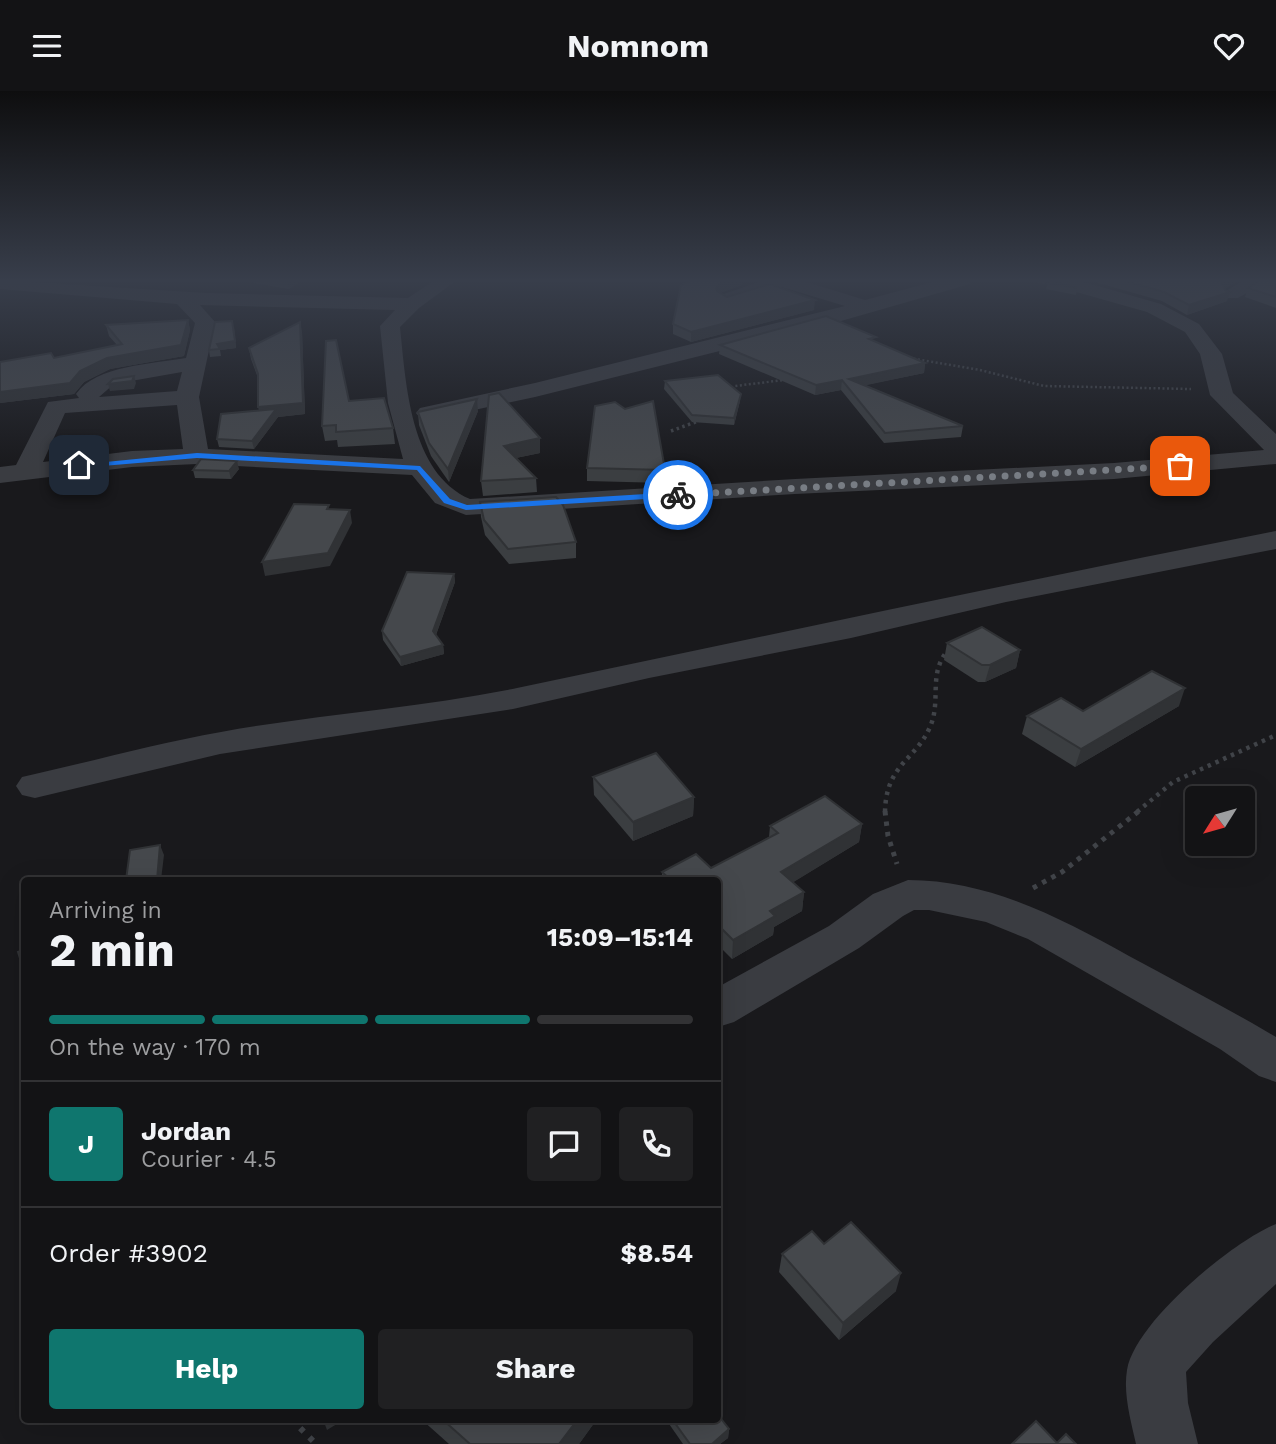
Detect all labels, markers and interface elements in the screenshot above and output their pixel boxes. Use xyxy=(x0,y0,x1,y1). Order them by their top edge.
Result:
icon: menu xyxy=(28,27,66,65)
text: Nomnom xyxy=(567,27,709,65)
icon: heart xyxy=(1210,27,1248,65)
pin xyxy=(49,435,109,495)
pin xyxy=(1150,436,1210,496)
icon: home xyxy=(60,446,98,484)
icon: bag xyxy=(1161,447,1199,485)
courier xyxy=(643,460,713,530)
icon: bike xyxy=(659,476,697,514)
north arrow xyxy=(1185,786,1255,856)
map controls xyxy=(1185,786,1255,856)
text: Arriving in xyxy=(49,897,162,924)
text: 15:09–15:14 xyxy=(547,922,693,952)
text: 2 min xyxy=(49,923,175,977)
text: On the way · 170 m xyxy=(49,1034,261,1061)
button: chat xyxy=(527,1107,601,1181)
button: phone xyxy=(619,1107,693,1181)
text: Jordan xyxy=(141,1116,231,1146)
text: J xyxy=(78,1129,94,1159)
text: Courier · 4.5 xyxy=(141,1146,277,1173)
text: Order #3902 xyxy=(49,1238,208,1268)
text: $8.54 xyxy=(621,1238,693,1268)
button: Help xyxy=(49,1329,364,1409)
button: Share xyxy=(378,1329,693,1409)

